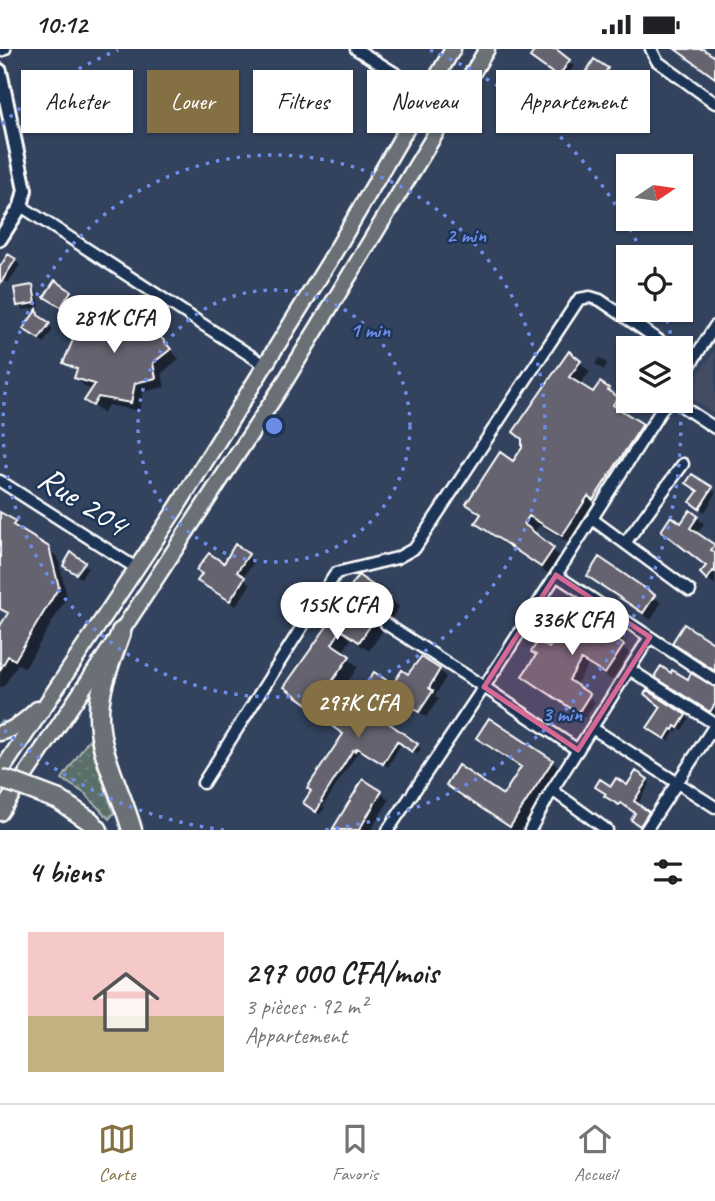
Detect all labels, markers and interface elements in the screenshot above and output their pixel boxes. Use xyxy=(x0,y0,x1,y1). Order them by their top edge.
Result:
text: 10:12 xyxy=(35,8,87,41)
chip: Acheter xyxy=(21,70,133,133)
chip: Louer xyxy=(147,70,239,133)
chip: Filtres xyxy=(253,70,353,133)
chip: Nouveau xyxy=(367,70,482,133)
chip: Appartement xyxy=(496,70,650,133)
north arrow xyxy=(616,154,693,231)
map controls xyxy=(616,154,693,413)
text: 2 min xyxy=(446,222,486,248)
button: locate xyxy=(616,245,693,322)
pin: 281K CFA xyxy=(42,295,186,355)
text: 281K CFA xyxy=(73,303,155,332)
text: 1 min xyxy=(350,317,390,343)
button: layers xyxy=(616,336,693,413)
centre of rings xyxy=(262,414,286,438)
street label: Rue 204 xyxy=(30,455,139,548)
pin: 155K CFA xyxy=(265,583,409,642)
text: 155K CFA xyxy=(297,590,377,619)
pin: 336K CFA xyxy=(500,597,644,657)
text: 336K CFA xyxy=(531,605,613,634)
pin: 297K CFA xyxy=(286,681,430,740)
text: 297K CFA xyxy=(317,688,399,717)
text: 3 min xyxy=(542,701,582,727)
text: 4 biens xyxy=(28,853,102,891)
icon: filters xyxy=(649,853,687,891)
text: 297 000 CFA/mois xyxy=(245,954,438,992)
icon: home xyxy=(84,960,168,1044)
text: 3 pièces · 92 m² xyxy=(245,992,367,1021)
text: Appartement xyxy=(245,1021,347,1050)
tab: Carte xyxy=(98,1120,136,1186)
tab: Favoris xyxy=(332,1120,378,1186)
tab: Accueil xyxy=(574,1120,617,1186)

